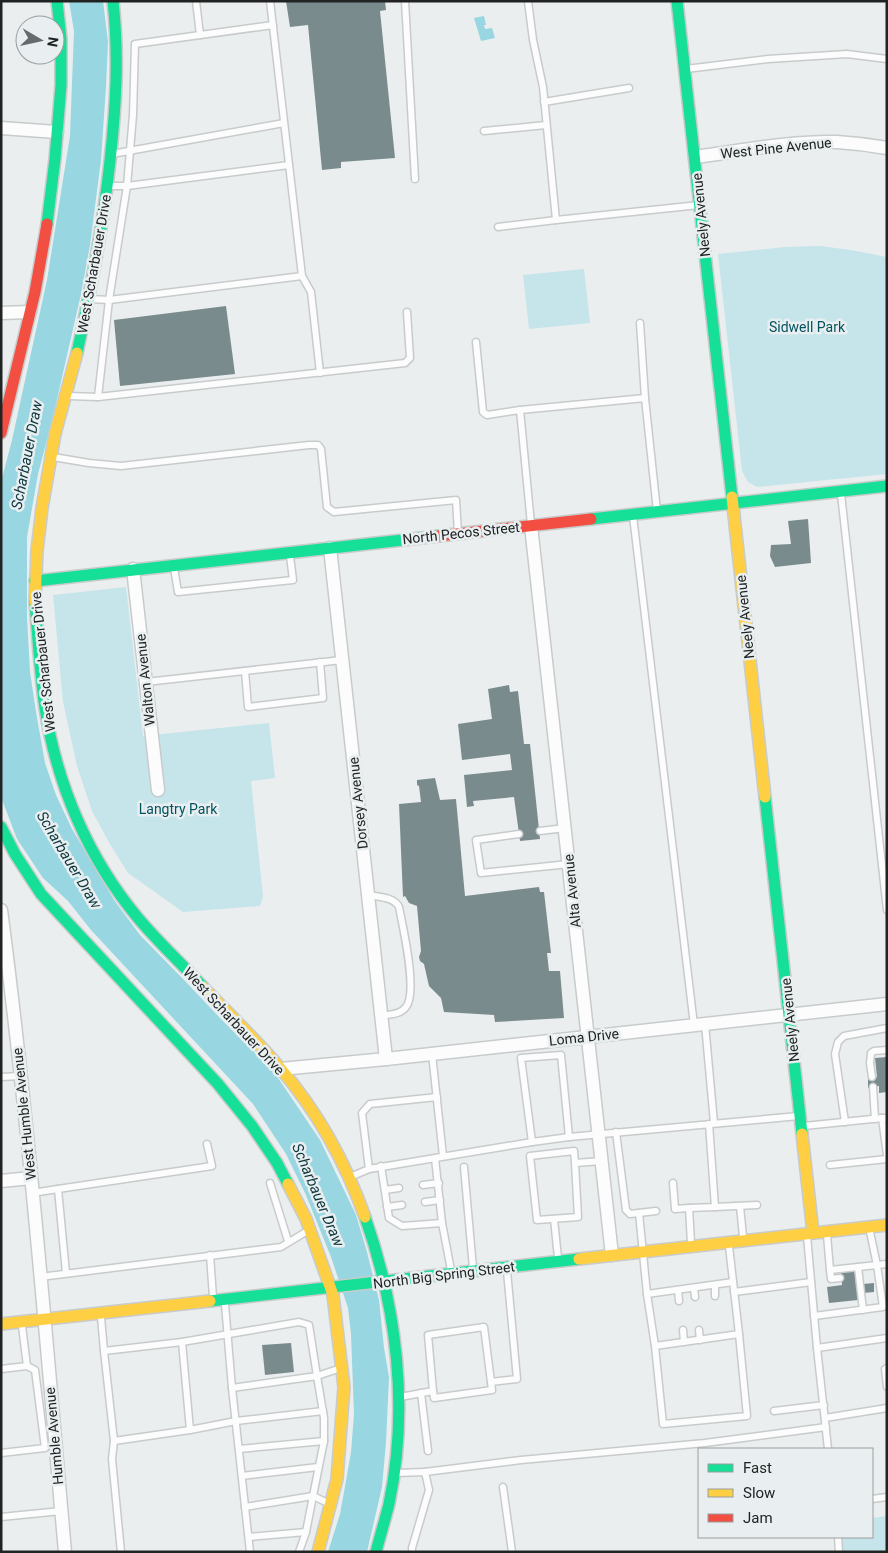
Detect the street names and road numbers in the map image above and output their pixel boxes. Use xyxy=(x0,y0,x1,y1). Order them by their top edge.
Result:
street label: West Pine Avenue xyxy=(720,134,832,162)
street label: Neely Avenue xyxy=(689,172,713,258)
street label: West Scharbauer Drive xyxy=(74,193,114,335)
street label: North Pecos Street xyxy=(402,519,521,547)
street label: Neely Avenue xyxy=(733,574,757,660)
street label: West Scharbauer Drive xyxy=(28,591,58,733)
street label: Walton Avenue xyxy=(132,633,158,727)
street label: Dorsey Avenue xyxy=(345,756,371,850)
street label: Alta Avenue xyxy=(560,853,584,929)
street label: West Scharbauer Drive xyxy=(180,964,288,1078)
street label: Neely Avenue xyxy=(778,977,802,1063)
street label: Loma Drive xyxy=(548,1025,620,1049)
street label: West Humble Avenue xyxy=(9,1047,39,1181)
street label: North Big Spring Street xyxy=(372,1258,516,1292)
street label: Humble Avenue xyxy=(42,1387,66,1485)

